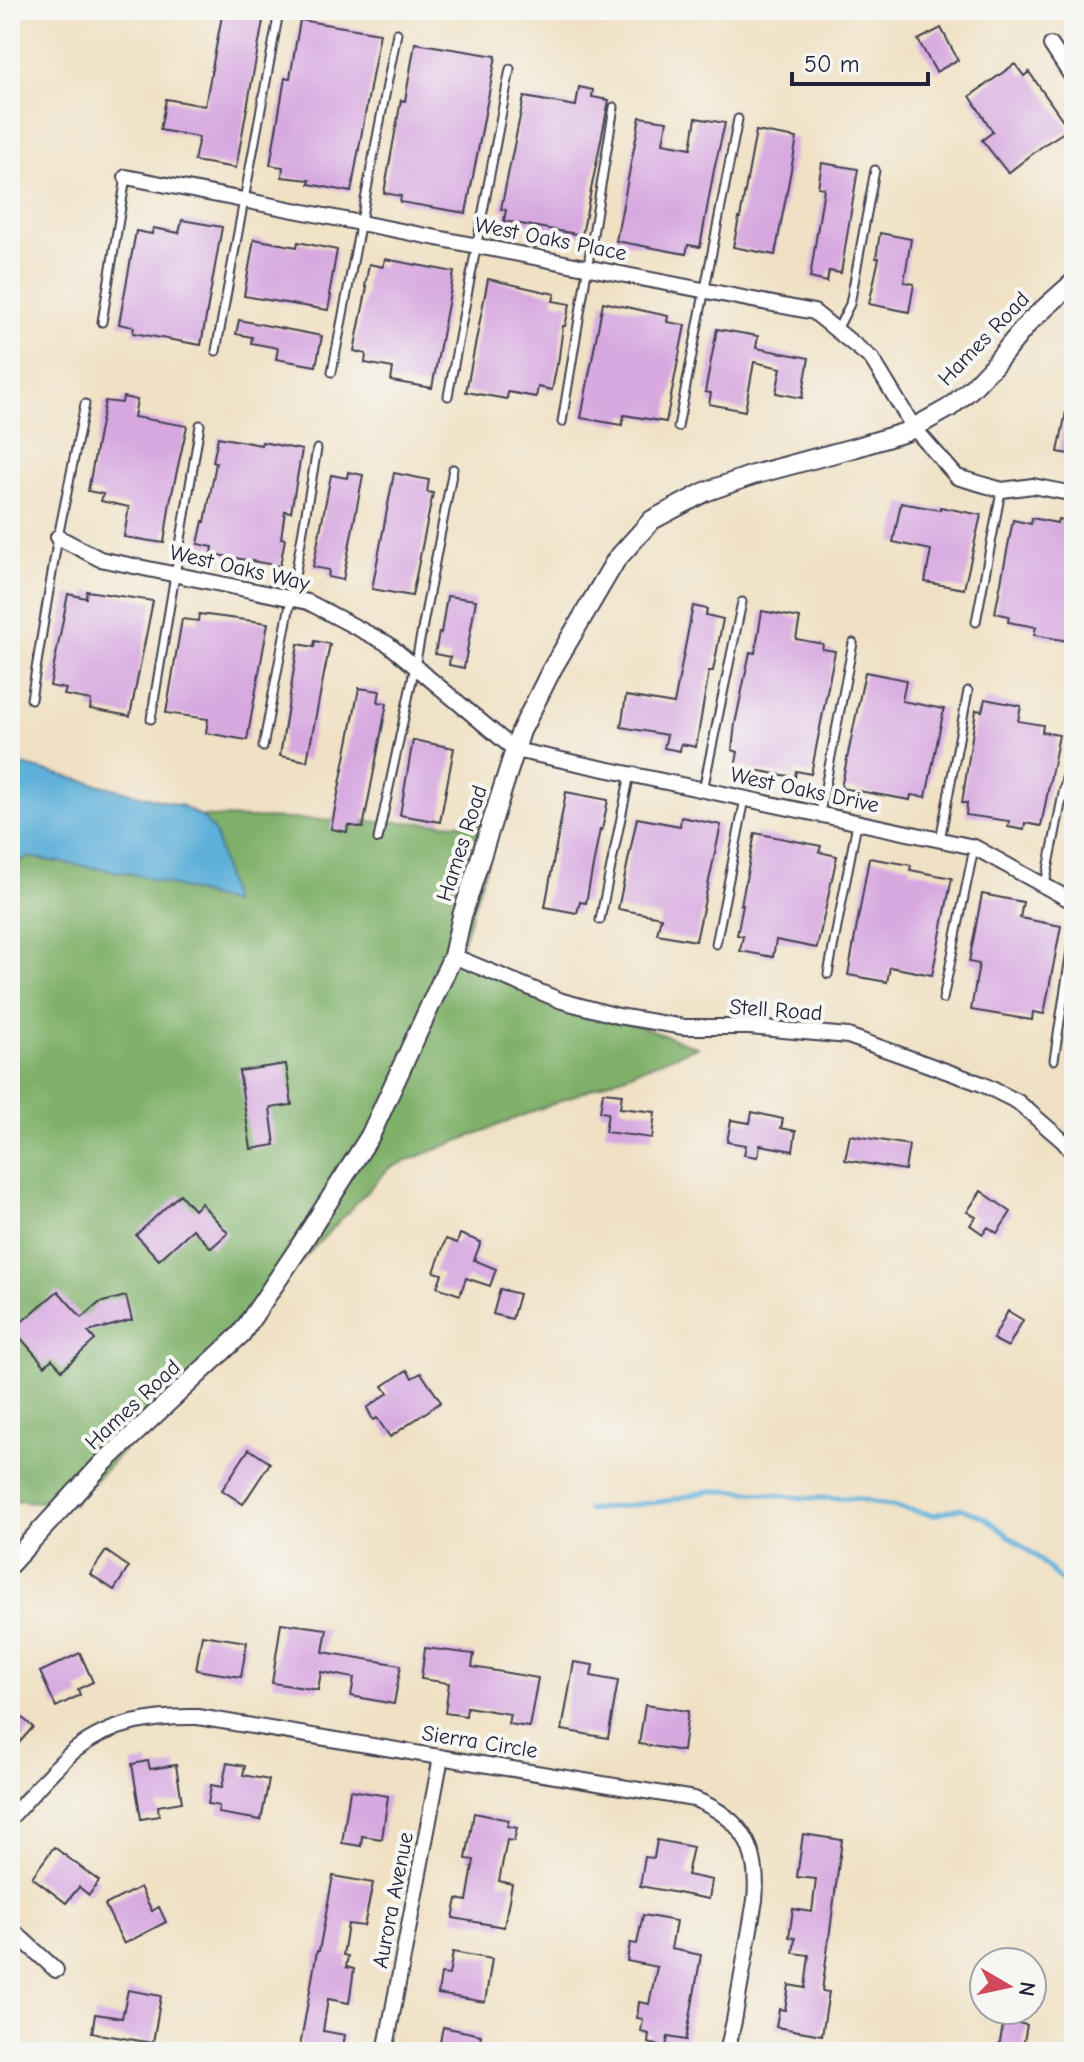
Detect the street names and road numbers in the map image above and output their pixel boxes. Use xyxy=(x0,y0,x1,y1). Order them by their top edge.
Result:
street label: West Oaks Place xyxy=(473,212,629,266)
street label: Hames Road xyxy=(933,286,1035,391)
street label: West Oaks Way xyxy=(167,539,312,597)
street label: West Oaks Drive xyxy=(728,762,882,818)
street label: Hames Road xyxy=(431,782,493,905)
street label: Stell Road xyxy=(728,994,823,1026)
street label: Hames Road xyxy=(80,1354,186,1455)
street label: Sierra Circle xyxy=(420,1720,540,1764)
street label: Aurora Avenue xyxy=(367,1830,419,1970)

